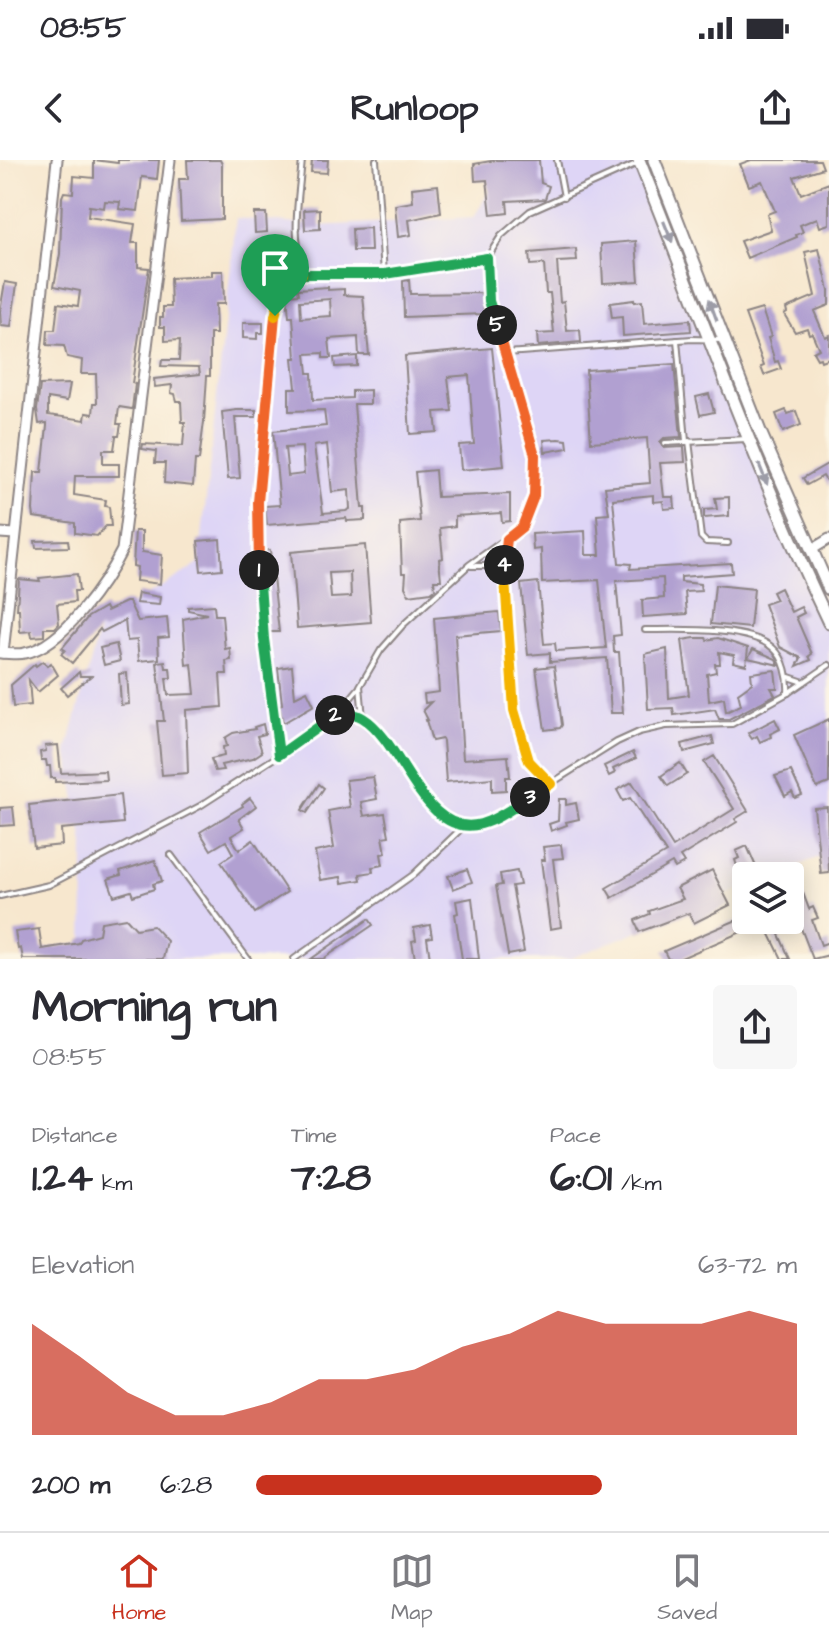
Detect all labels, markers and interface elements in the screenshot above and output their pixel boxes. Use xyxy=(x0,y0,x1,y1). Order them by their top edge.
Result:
text: 08:55 xyxy=(40,7,126,49)
text: Runloop xyxy=(350,83,479,134)
icon: back xyxy=(32,86,76,130)
icon: share xyxy=(753,86,797,130)
one-way arrow xyxy=(662,220,675,244)
pin xyxy=(241,234,309,316)
icon: arrive xyxy=(253,246,297,290)
one-way arrow xyxy=(706,298,719,322)
pin: 5 xyxy=(477,305,517,345)
text: 5 xyxy=(489,309,505,340)
one-way arrow xyxy=(757,462,770,486)
pin: 4 xyxy=(484,545,524,585)
text: 4 xyxy=(497,549,511,580)
pin: 1 xyxy=(239,550,279,590)
text: 1 xyxy=(258,554,260,585)
pin: 2 xyxy=(315,695,355,735)
text: 2 xyxy=(329,699,341,730)
pin: 3 xyxy=(510,777,550,817)
text: 3 xyxy=(524,781,536,812)
map controls xyxy=(732,862,804,934)
button: layers xyxy=(732,862,804,934)
text: Morning run xyxy=(32,978,277,1039)
button: share xyxy=(713,985,797,1069)
text: 08:55 xyxy=(32,1039,106,1075)
text: Distance xyxy=(32,1120,118,1151)
text: Time xyxy=(291,1120,337,1151)
text: Pace xyxy=(550,1120,601,1151)
text: 1.24 xyxy=(32,1151,93,1206)
text: 7:28 xyxy=(291,1151,371,1206)
text: 6:01 xyxy=(550,1151,612,1206)
text: km xyxy=(93,1168,132,1199)
text: /km xyxy=(612,1168,662,1199)
text: Elevation xyxy=(32,1247,134,1283)
text: 63–72 m xyxy=(698,1247,797,1283)
text: 200 m xyxy=(32,1467,110,1503)
text: 6:28 xyxy=(160,1467,212,1503)
tab: Home xyxy=(112,1549,166,1628)
tab: Map xyxy=(390,1549,434,1628)
tab: Saved xyxy=(657,1549,717,1628)

